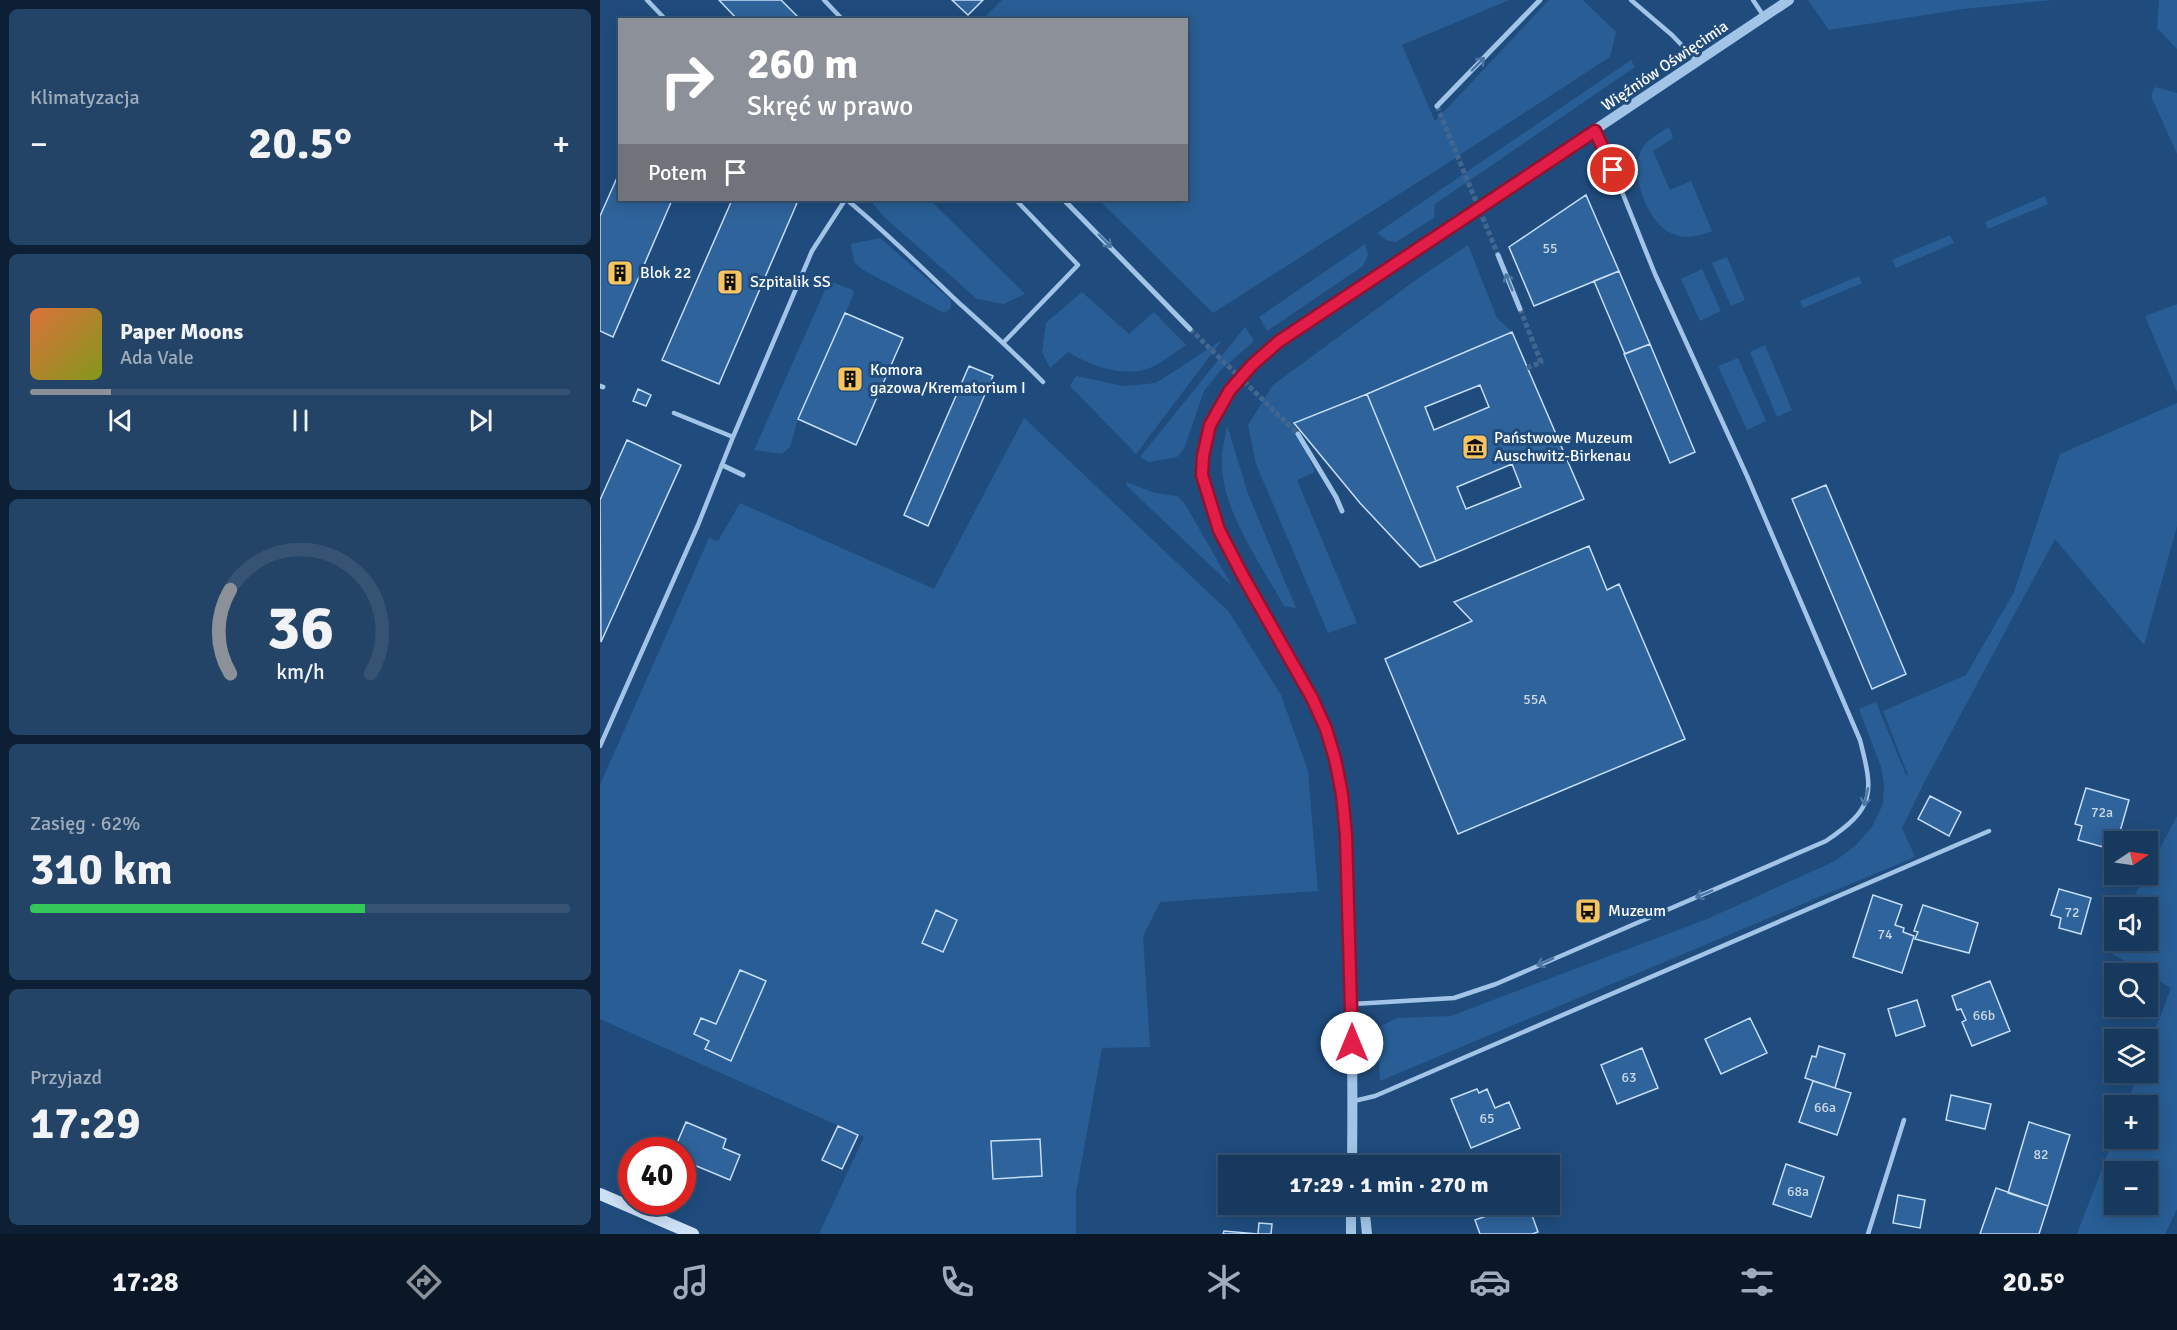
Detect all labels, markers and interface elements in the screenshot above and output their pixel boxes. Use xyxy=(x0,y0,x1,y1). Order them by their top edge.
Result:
street label: Więźniów Oświęcimia xyxy=(1598,16,1732,116)
text: 260 m xyxy=(747,39,858,90)
icon: right xyxy=(648,42,726,120)
one-way arrow xyxy=(1470,56,1485,71)
text: Klimatyzacja xyxy=(30,85,140,110)
text: Skręć w prawo xyxy=(747,90,913,123)
text: 20.5° xyxy=(248,116,352,171)
text: − xyxy=(30,124,48,165)
text: + xyxy=(552,124,570,165)
pin xyxy=(1587,144,1638,195)
icon: arrive xyxy=(1596,153,1629,186)
icon: arrive xyxy=(719,156,752,189)
text: Potem xyxy=(648,159,707,186)
one-way arrow xyxy=(1097,234,1112,249)
house number: 55 xyxy=(1542,240,1558,257)
building icon: Blok 22 xyxy=(605,258,635,288)
place label: Blok 22 xyxy=(640,263,691,283)
building icon: Szpitalik SS xyxy=(715,267,745,297)
place label: Szpitalik SS xyxy=(750,272,831,292)
one-way arrow xyxy=(1503,273,1514,292)
text: Paper Moons xyxy=(120,318,243,345)
text: Ada Vale xyxy=(120,345,194,370)
place label: Komora gazowa/Krematorium I xyxy=(870,360,1026,398)
building icon: Komora gazowa/Krematorium I xyxy=(835,364,865,394)
icon: previous xyxy=(104,404,137,437)
icon: pause xyxy=(284,404,317,437)
icon: next xyxy=(464,404,497,437)
place label: Państwowe Muzeum Auschwitz-Birkenau xyxy=(1494,428,1633,466)
museum icon: Państwowe Muzeum Auschwitz-Birkenau xyxy=(1460,432,1490,462)
text: 36 xyxy=(266,589,334,666)
text: km/h xyxy=(276,659,324,685)
house number: 55A xyxy=(1523,691,1547,708)
one-way arrow xyxy=(1860,787,1871,806)
house number: 72a xyxy=(2091,804,2113,821)
text: Zasięg · 62% xyxy=(30,811,140,836)
north arrow xyxy=(2104,831,2158,885)
map controls xyxy=(2104,831,2158,1215)
text: 310 km xyxy=(30,842,173,897)
one-way arrow xyxy=(1695,888,1713,900)
bus stop icon: Muzeum xyxy=(1573,896,1603,926)
button: sound xyxy=(2104,897,2158,951)
place label: Muzeum xyxy=(1608,901,1666,921)
house number: 72 xyxy=(2064,904,2080,921)
house number: 74 xyxy=(1877,926,1893,943)
one-way arrow xyxy=(1537,957,1555,969)
button: search xyxy=(2104,963,2158,1017)
house number: 66b xyxy=(1973,1007,1995,1024)
position arrow xyxy=(1320,1011,1384,1075)
button: layers xyxy=(2104,1029,2158,1083)
text: Przyjazd xyxy=(30,1065,102,1090)
house number: 63 xyxy=(1621,1069,1637,1086)
button: + xyxy=(2104,1095,2158,1149)
text: 17:29 xyxy=(30,1096,140,1151)
house number: 66a xyxy=(1814,1099,1836,1116)
house number: 65 xyxy=(1479,1110,1495,1127)
speed limit sign: 40 xyxy=(618,1137,696,1215)
house number: 82 xyxy=(2033,1146,2049,1163)
button: − xyxy=(2104,1161,2158,1215)
text: 17:29 · 1 min · 270 m xyxy=(1289,1171,1489,1198)
house number: 68a xyxy=(1787,1183,1809,1200)
icon: directions xyxy=(403,1261,445,1303)
icon: music xyxy=(670,1261,712,1303)
icon: phone xyxy=(936,1261,978,1303)
icon: climate xyxy=(1203,1261,1245,1303)
icon: car xyxy=(1469,1261,1511,1303)
icon: filters xyxy=(1736,1261,1778,1303)
text: 17:28 xyxy=(112,1266,179,1299)
text: 20.5° xyxy=(2002,1266,2065,1299)

